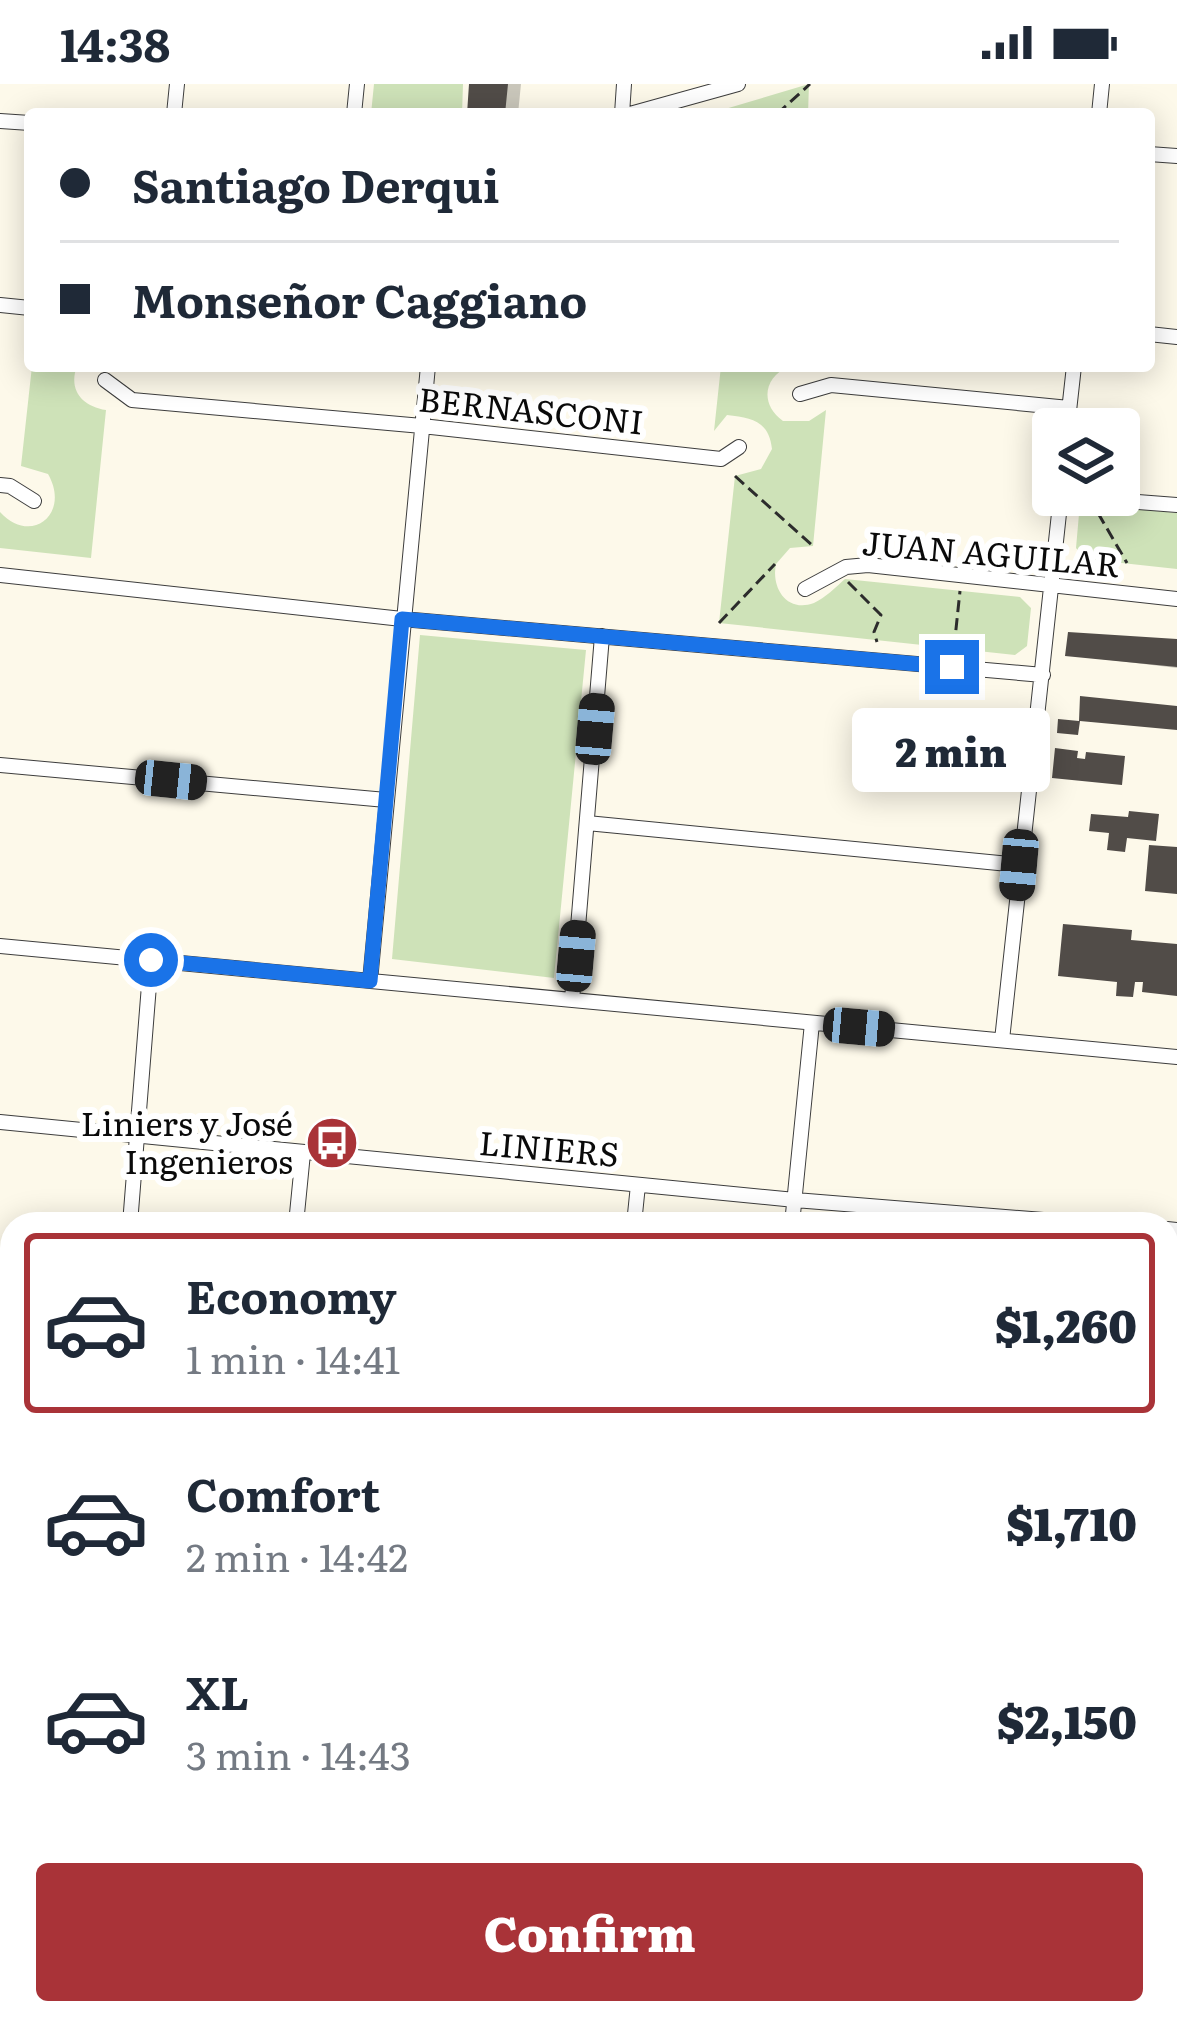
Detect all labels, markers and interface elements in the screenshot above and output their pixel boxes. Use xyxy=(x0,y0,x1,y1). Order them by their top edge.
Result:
text: 14:38 xyxy=(60,9,170,76)
text: Santiago Derqui xyxy=(132,150,500,217)
text: Monseñor Caggiano xyxy=(132,265,587,332)
street label: BERNASCONI xyxy=(417,372,646,445)
map controls xyxy=(1032,408,1140,516)
button: layers xyxy=(1032,408,1140,516)
street label: JUAN AGUILAR xyxy=(860,516,1122,587)
route end xyxy=(925,640,979,694)
car xyxy=(574,692,616,766)
callout: 2 min xyxy=(853,709,1051,793)
text: 2 min xyxy=(895,721,1007,779)
car xyxy=(133,758,209,802)
car xyxy=(998,828,1040,902)
car xyxy=(555,919,597,993)
route start xyxy=(124,933,178,987)
car xyxy=(822,1006,896,1048)
place label: Liniers y José Ingenieros xyxy=(81,1097,293,1184)
bus stop icon: Liniers y José Ingenieros xyxy=(304,1115,360,1171)
street label: LINIERS xyxy=(477,1116,621,1177)
text: Economy xyxy=(186,1261,397,1328)
icon: car xyxy=(42,1269,150,1377)
text: $1,260 xyxy=(995,1290,1137,1357)
text: 1 min · 14:41 xyxy=(186,1328,400,1386)
text: Comfort xyxy=(186,1459,380,1526)
icon: car xyxy=(42,1467,150,1575)
text: $1,710 xyxy=(1006,1488,1137,1555)
text: 2 min · 14:42 xyxy=(186,1526,408,1584)
text: XL xyxy=(186,1657,249,1724)
icon: car xyxy=(42,1665,150,1773)
text: $2,150 xyxy=(997,1686,1137,1753)
text: 3 min · 14:43 xyxy=(186,1724,411,1782)
button: Confirm xyxy=(36,1863,1143,2001)

